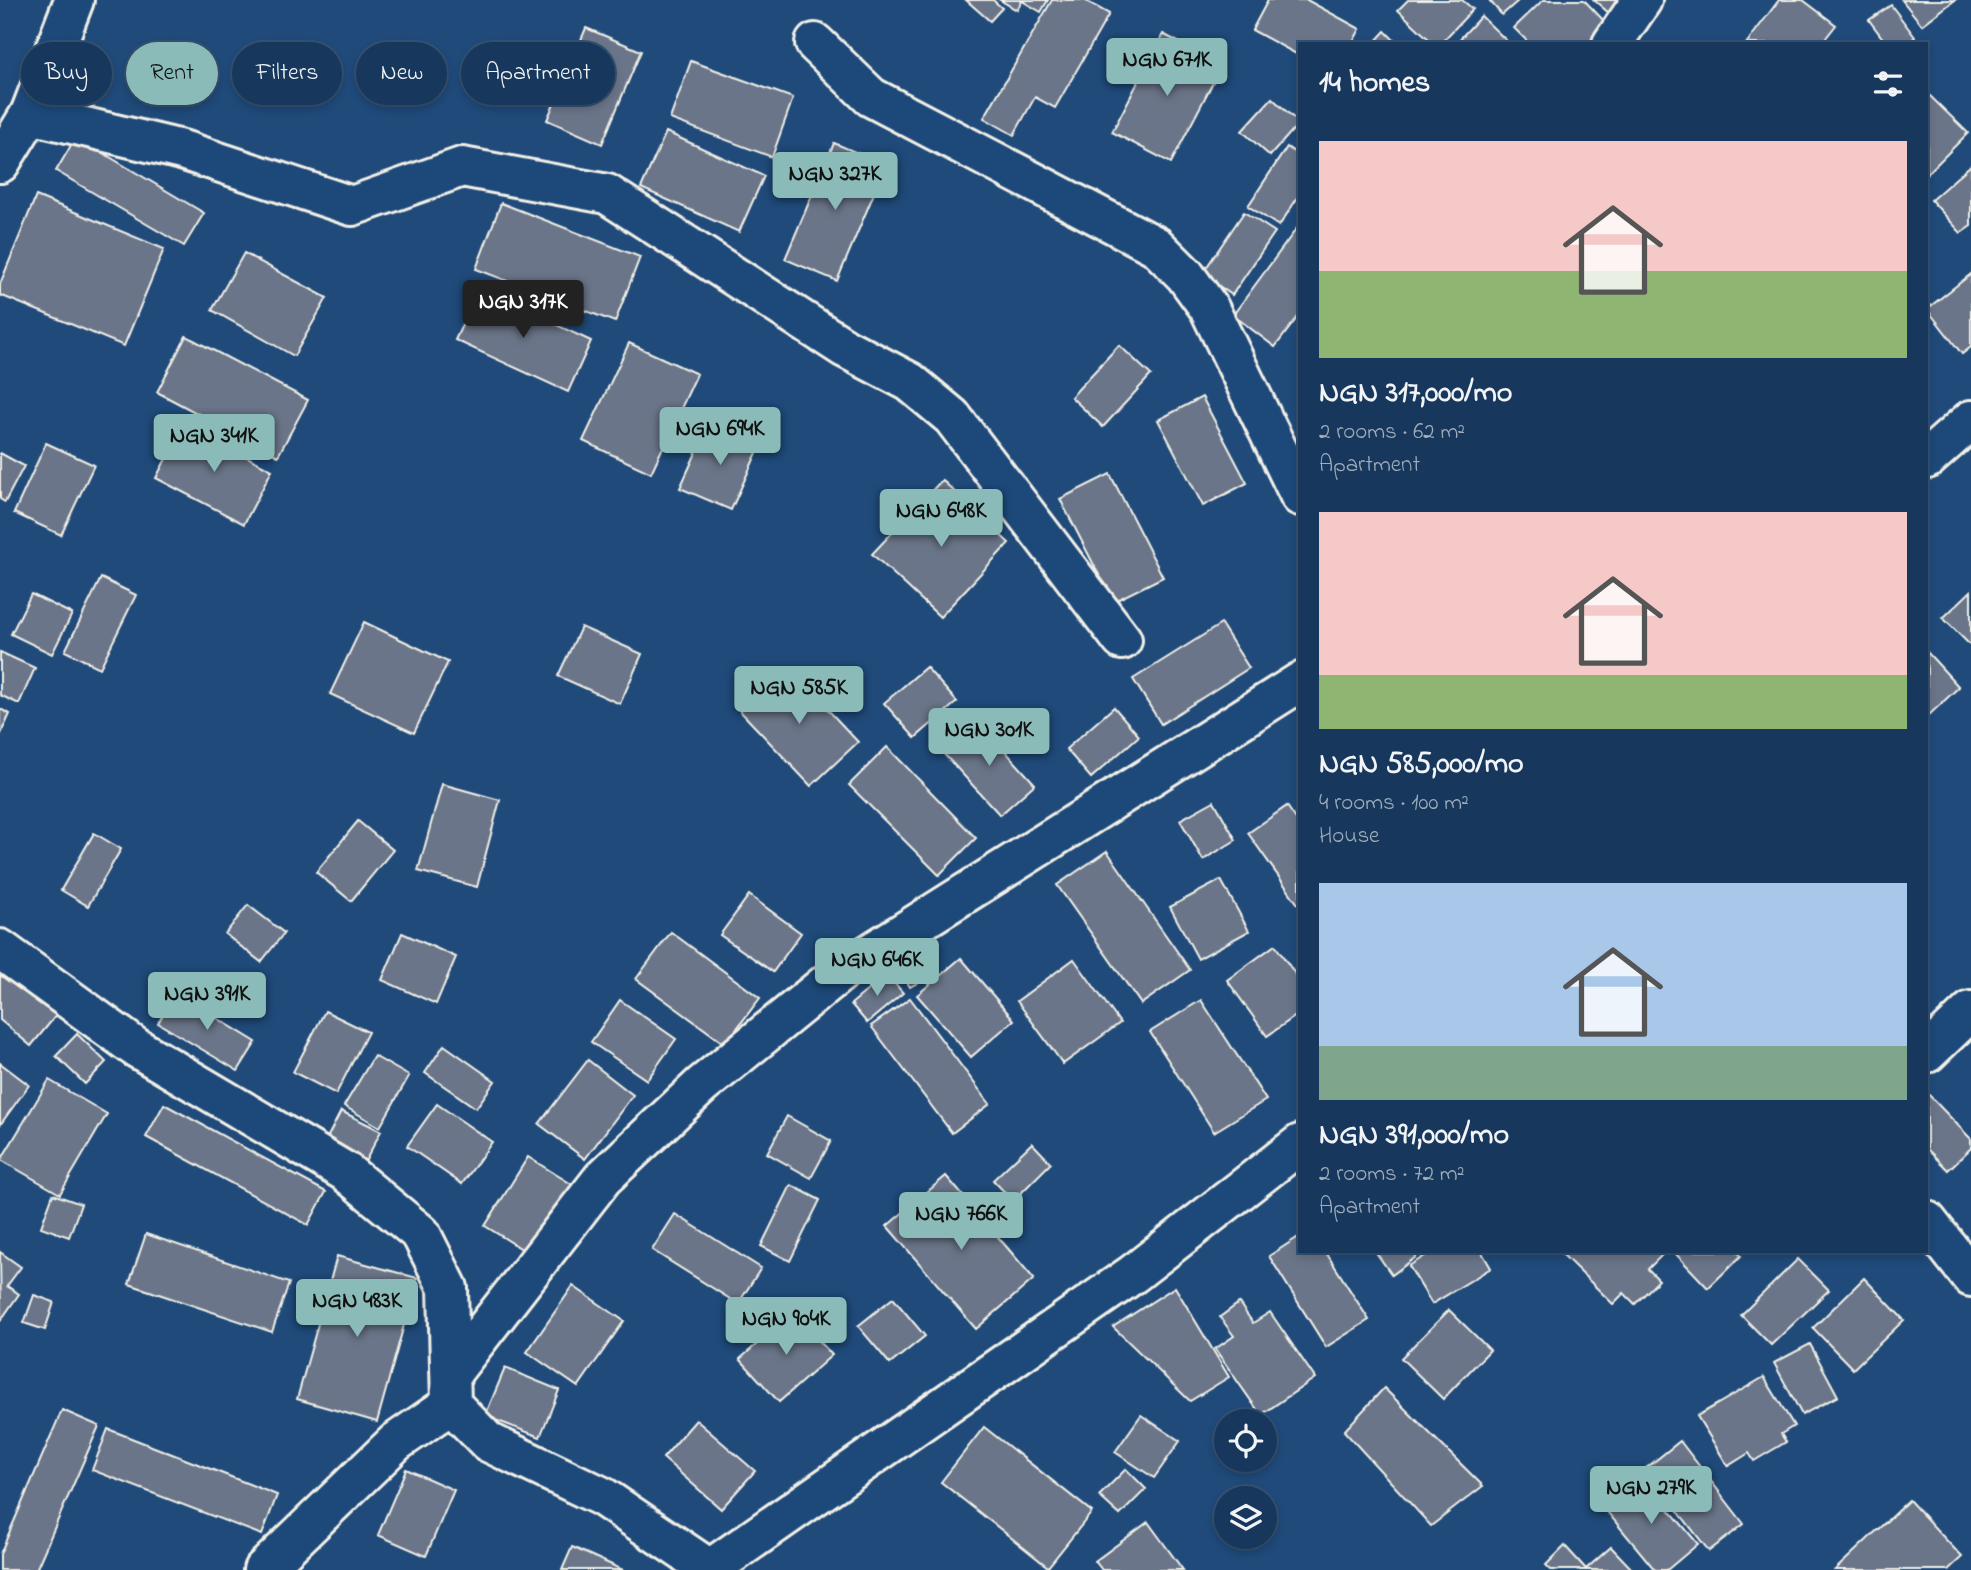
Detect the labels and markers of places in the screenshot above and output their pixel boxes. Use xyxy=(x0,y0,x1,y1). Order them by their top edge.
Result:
pin: NGN 671K xyxy=(1095,38,1239,98)
pin: NGN 327K xyxy=(763,152,907,212)
pin: NGN 317K xyxy=(451,280,595,340)
pin: NGN 694K xyxy=(648,407,792,467)
pin: NGN 341K xyxy=(142,414,286,474)
pin: NGN 648K xyxy=(869,490,1013,549)
pin: NGN 585K xyxy=(727,666,871,726)
pin: NGN 301K xyxy=(917,708,1061,768)
pin: NGN 646K xyxy=(805,939,949,998)
pin: NGN 391K xyxy=(135,972,279,1032)
pin: NGN 766K xyxy=(889,1192,1033,1252)
pin: NGN 483K xyxy=(285,1280,429,1339)
pin: NGN 904K xyxy=(714,1298,858,1357)
pin: NGN 279K xyxy=(1579,1466,1723,1526)

